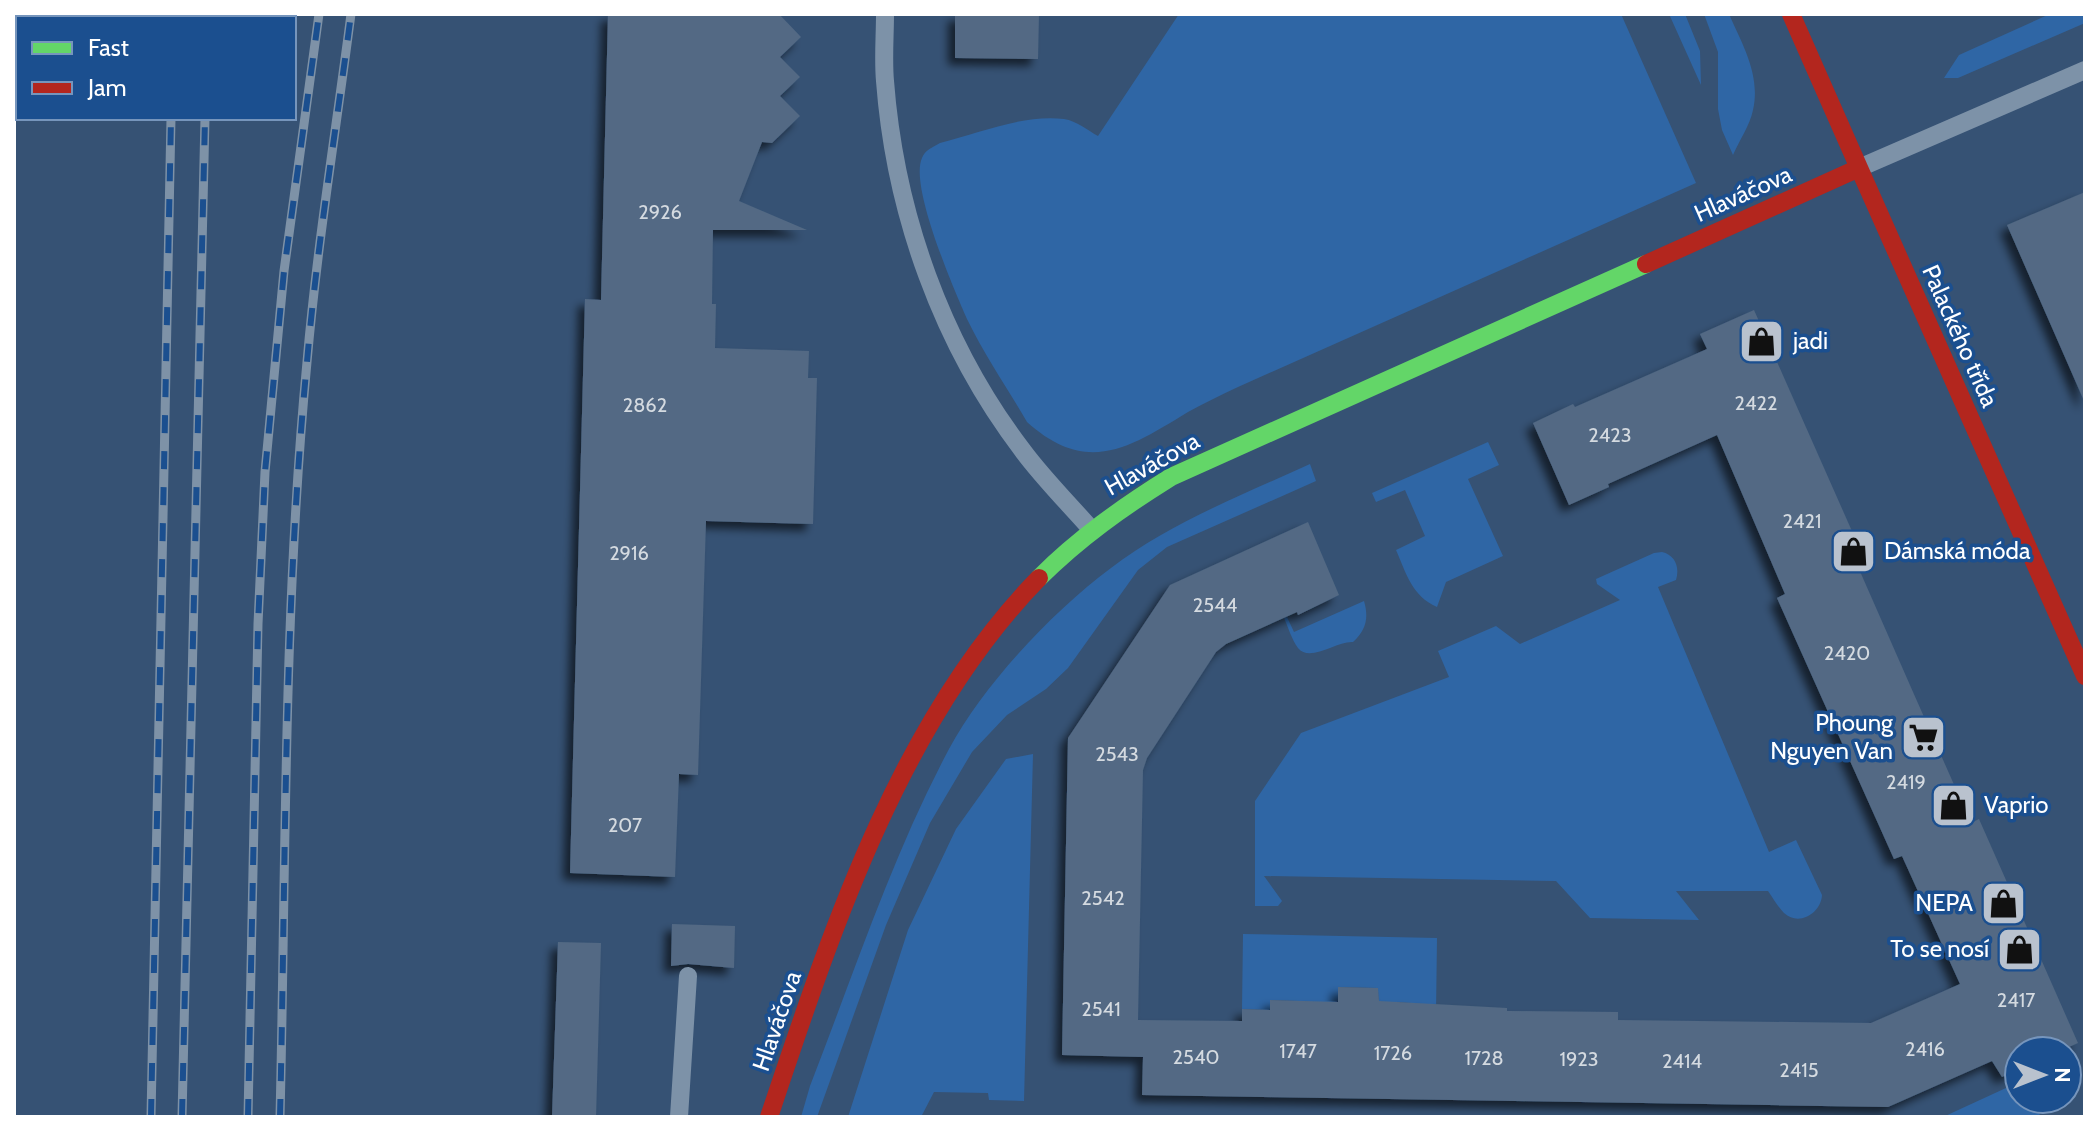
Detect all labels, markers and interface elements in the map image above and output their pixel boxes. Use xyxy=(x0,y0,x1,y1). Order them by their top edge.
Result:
legend xyxy=(16,16,296,120)
text: Fast xyxy=(88,33,129,62)
text: Jam xyxy=(87,73,126,102)
street label: Hlaváčova xyxy=(1690,159,1796,228)
house number: 2926 xyxy=(638,200,682,224)
street label: Palackého třída xyxy=(1916,260,2005,412)
shop icon: jadi xyxy=(1738,317,1786,365)
place label: jadi xyxy=(1792,326,1828,355)
house number: 2422 xyxy=(1735,391,1778,415)
house number: 2862 xyxy=(623,393,667,417)
house number: 2423 xyxy=(1588,423,1632,447)
street label: Hlaváčova xyxy=(1099,426,1205,501)
house number: 2421 xyxy=(1782,509,1822,533)
shop icon: Dámská móda xyxy=(1829,527,1877,575)
place label: Dámská móda xyxy=(1884,536,2031,565)
house number: 2916 xyxy=(609,541,649,565)
house number: 2544 xyxy=(1193,593,1238,617)
house number: 2420 xyxy=(1824,641,1870,665)
place label: Phoung Nguyen Van xyxy=(1770,708,1894,765)
supermarket icon: Phoung Nguyen Van xyxy=(1900,713,1948,761)
house number: 2543 xyxy=(1095,742,1139,766)
house number: 2419 xyxy=(1886,770,1926,794)
shop icon: Vaprio xyxy=(1929,781,1977,829)
place label: Vaprio xyxy=(1984,790,2048,819)
house number: 207 xyxy=(608,813,642,837)
shop icon: NEPA xyxy=(1980,879,2028,927)
house number: 2542 xyxy=(1081,886,1125,910)
place label: NEPA xyxy=(1915,888,1973,917)
shop icon: To se nosí xyxy=(1996,925,2044,973)
place label: To se nosí xyxy=(1890,934,1989,963)
street label: Hlaváčova xyxy=(746,967,807,1075)
house number: 2417 xyxy=(1997,988,2035,1012)
house number: 2541 xyxy=(1081,997,1121,1021)
north arrow xyxy=(2003,1035,2083,1115)
house number: 2416 xyxy=(1905,1037,1945,1061)
house number: 1747 xyxy=(1279,1039,1317,1063)
house number: 1726 xyxy=(1374,1041,1412,1065)
house number: 2540 xyxy=(1173,1045,1219,1069)
house number: 1728 xyxy=(1464,1046,1504,1070)
house number: 1923 xyxy=(1559,1047,1599,1071)
house number: 2414 xyxy=(1662,1049,1702,1073)
house number: 2415 xyxy=(1779,1058,1819,1082)
text: N xyxy=(2049,1067,2076,1083)

